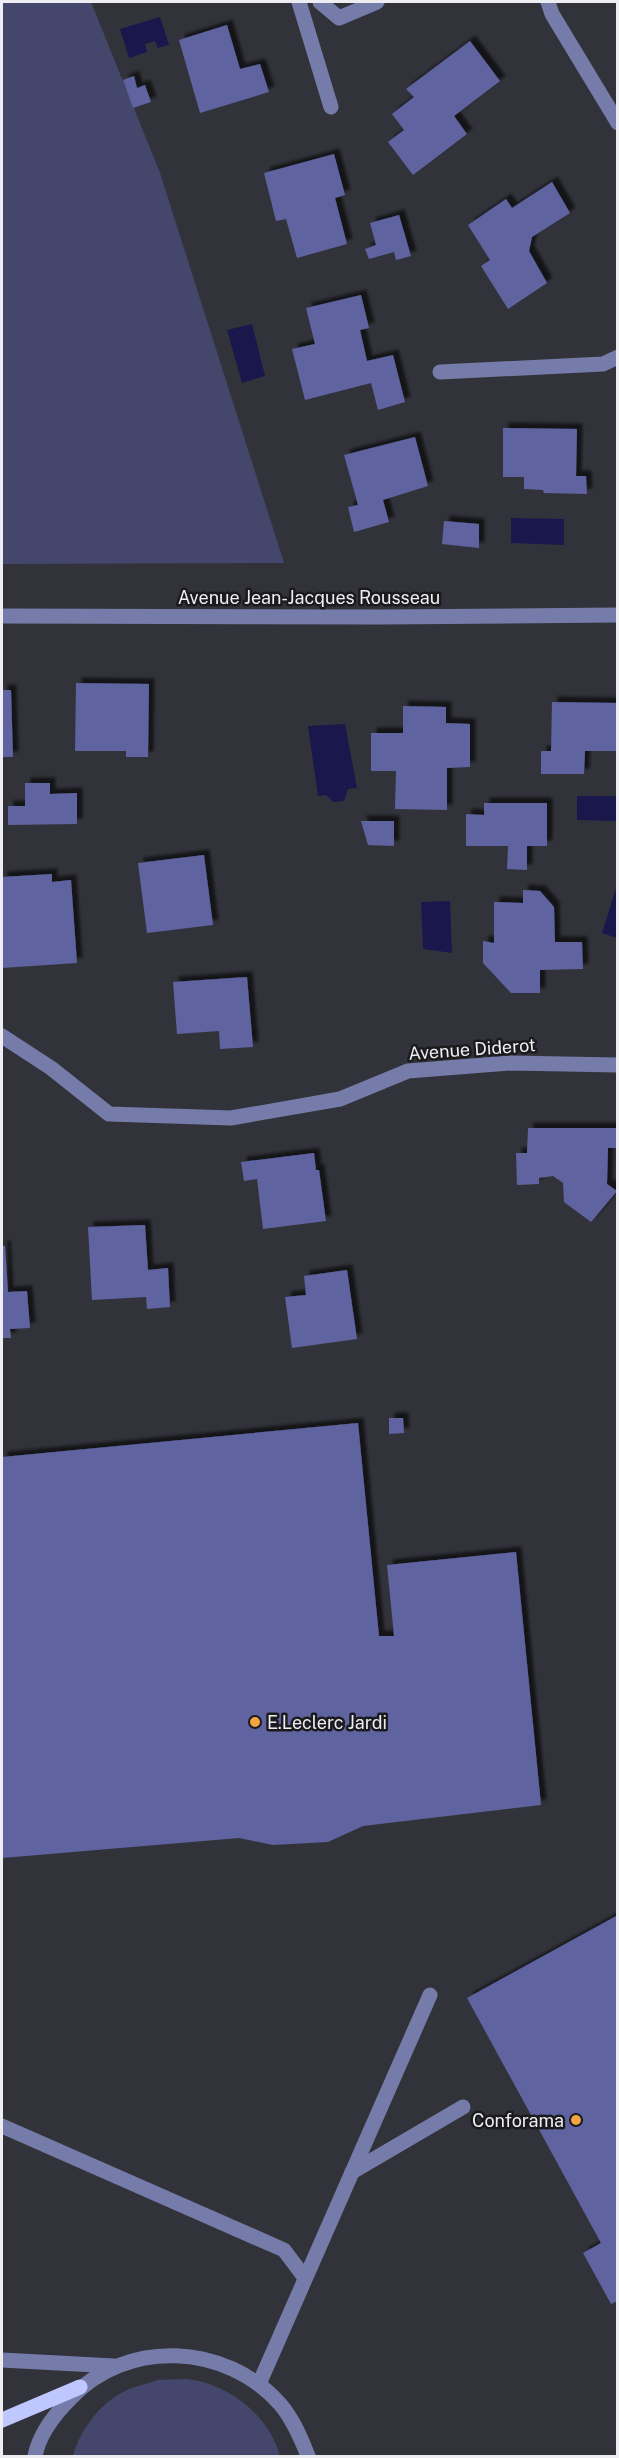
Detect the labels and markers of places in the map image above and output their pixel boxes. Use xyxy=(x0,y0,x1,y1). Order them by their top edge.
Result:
place label: E.Leclerc Jardi xyxy=(267,1712,387,1733)
marker: E.Leclerc Jardi xyxy=(248,1715,262,1729)
place label: Conforama xyxy=(472,2110,564,2131)
marker: Conforama xyxy=(569,2113,583,2127)

